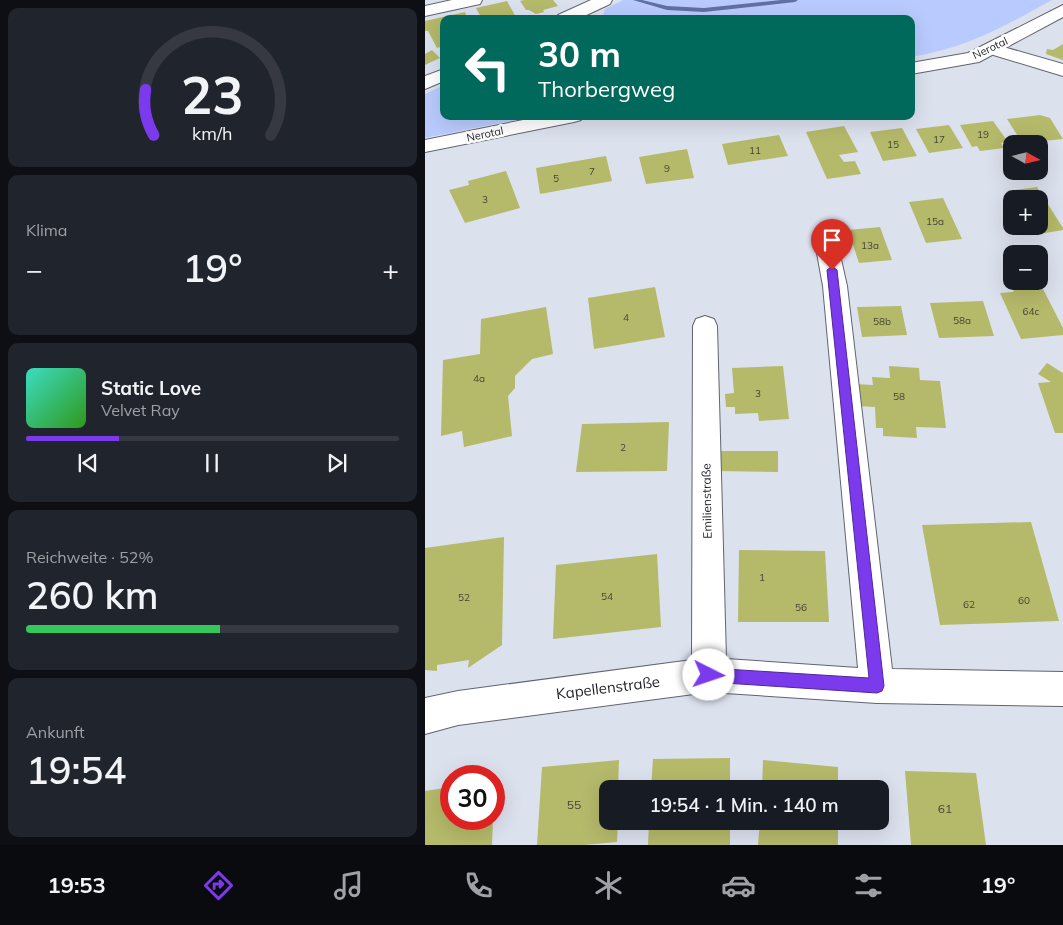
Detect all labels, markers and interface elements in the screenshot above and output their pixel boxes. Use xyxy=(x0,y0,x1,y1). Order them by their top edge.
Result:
text: 30 m xyxy=(538,32,621,76)
street label: Nerotal xyxy=(970,34,1010,62)
icon: left xyxy=(455,35,520,100)
text: 23 xyxy=(181,62,244,127)
text: Thorbergweg xyxy=(538,75,675,103)
text: km/h xyxy=(192,122,233,144)
street label: Nerotal xyxy=(465,123,505,145)
house number: 19 xyxy=(977,128,989,141)
house number: 17 xyxy=(933,133,945,146)
north arrow xyxy=(1003,135,1047,180)
map controls xyxy=(1003,135,1048,290)
house number: 15 xyxy=(887,138,899,151)
house number: 11 xyxy=(749,144,761,157)
house number: 9 xyxy=(664,162,670,175)
house number: 7 xyxy=(589,165,595,178)
house number: 5 xyxy=(553,172,559,185)
button: + xyxy=(1003,190,1048,235)
house number: 3 xyxy=(482,193,488,206)
house number: 15a xyxy=(926,215,944,228)
pin xyxy=(811,219,853,270)
text: Klima xyxy=(26,220,67,240)
icon: arrive xyxy=(818,226,846,254)
house number: 13a xyxy=(861,239,879,252)
text: 19° xyxy=(183,244,242,292)
button: − xyxy=(1003,245,1048,290)
text: − xyxy=(26,252,43,287)
text: + xyxy=(382,252,399,287)
house number: 64c xyxy=(1023,305,1040,318)
house number: 4 xyxy=(623,311,629,324)
house number: 58a xyxy=(953,314,971,327)
house number: 58b xyxy=(873,315,891,328)
house number: 4a xyxy=(473,372,485,385)
text: Static Love xyxy=(101,376,201,400)
house number: 3 xyxy=(755,387,761,400)
house number: 58 xyxy=(893,390,905,403)
text: Velvet Ray xyxy=(101,400,180,420)
house number: 2 xyxy=(620,441,626,454)
icon: previous xyxy=(74,449,102,477)
icon: pause xyxy=(198,449,226,477)
icon: next xyxy=(323,449,351,477)
street label: Emilienstraße xyxy=(698,463,715,539)
text: Reichweite · 52% xyxy=(26,547,153,567)
text: 260 km xyxy=(26,571,159,619)
house number: 1 xyxy=(759,571,765,584)
house number: 54 xyxy=(601,590,613,603)
house number: 52 xyxy=(458,591,470,604)
house number: 60 xyxy=(1018,594,1030,607)
house number: 62 xyxy=(963,598,975,611)
house number: 56 xyxy=(795,601,807,614)
position arrow xyxy=(682,648,734,700)
street label: Kapellenstraße xyxy=(555,672,661,703)
text: Ankunft xyxy=(26,722,85,742)
text: 19:54 xyxy=(26,746,126,794)
speed limit sign: 30 xyxy=(440,765,505,830)
text: 19:54 · 1 Min. · 140 m xyxy=(649,793,839,817)
house number: 55 xyxy=(567,797,581,812)
house number: 61 xyxy=(938,801,952,816)
icon: directions xyxy=(201,868,236,903)
icon: music xyxy=(331,868,366,903)
icon: phone xyxy=(461,868,496,903)
icon: climate xyxy=(591,868,626,903)
icon: car xyxy=(721,868,756,903)
icon: filters xyxy=(851,868,886,903)
text: 19:53 xyxy=(47,871,106,899)
text: 19° xyxy=(981,871,1015,899)

